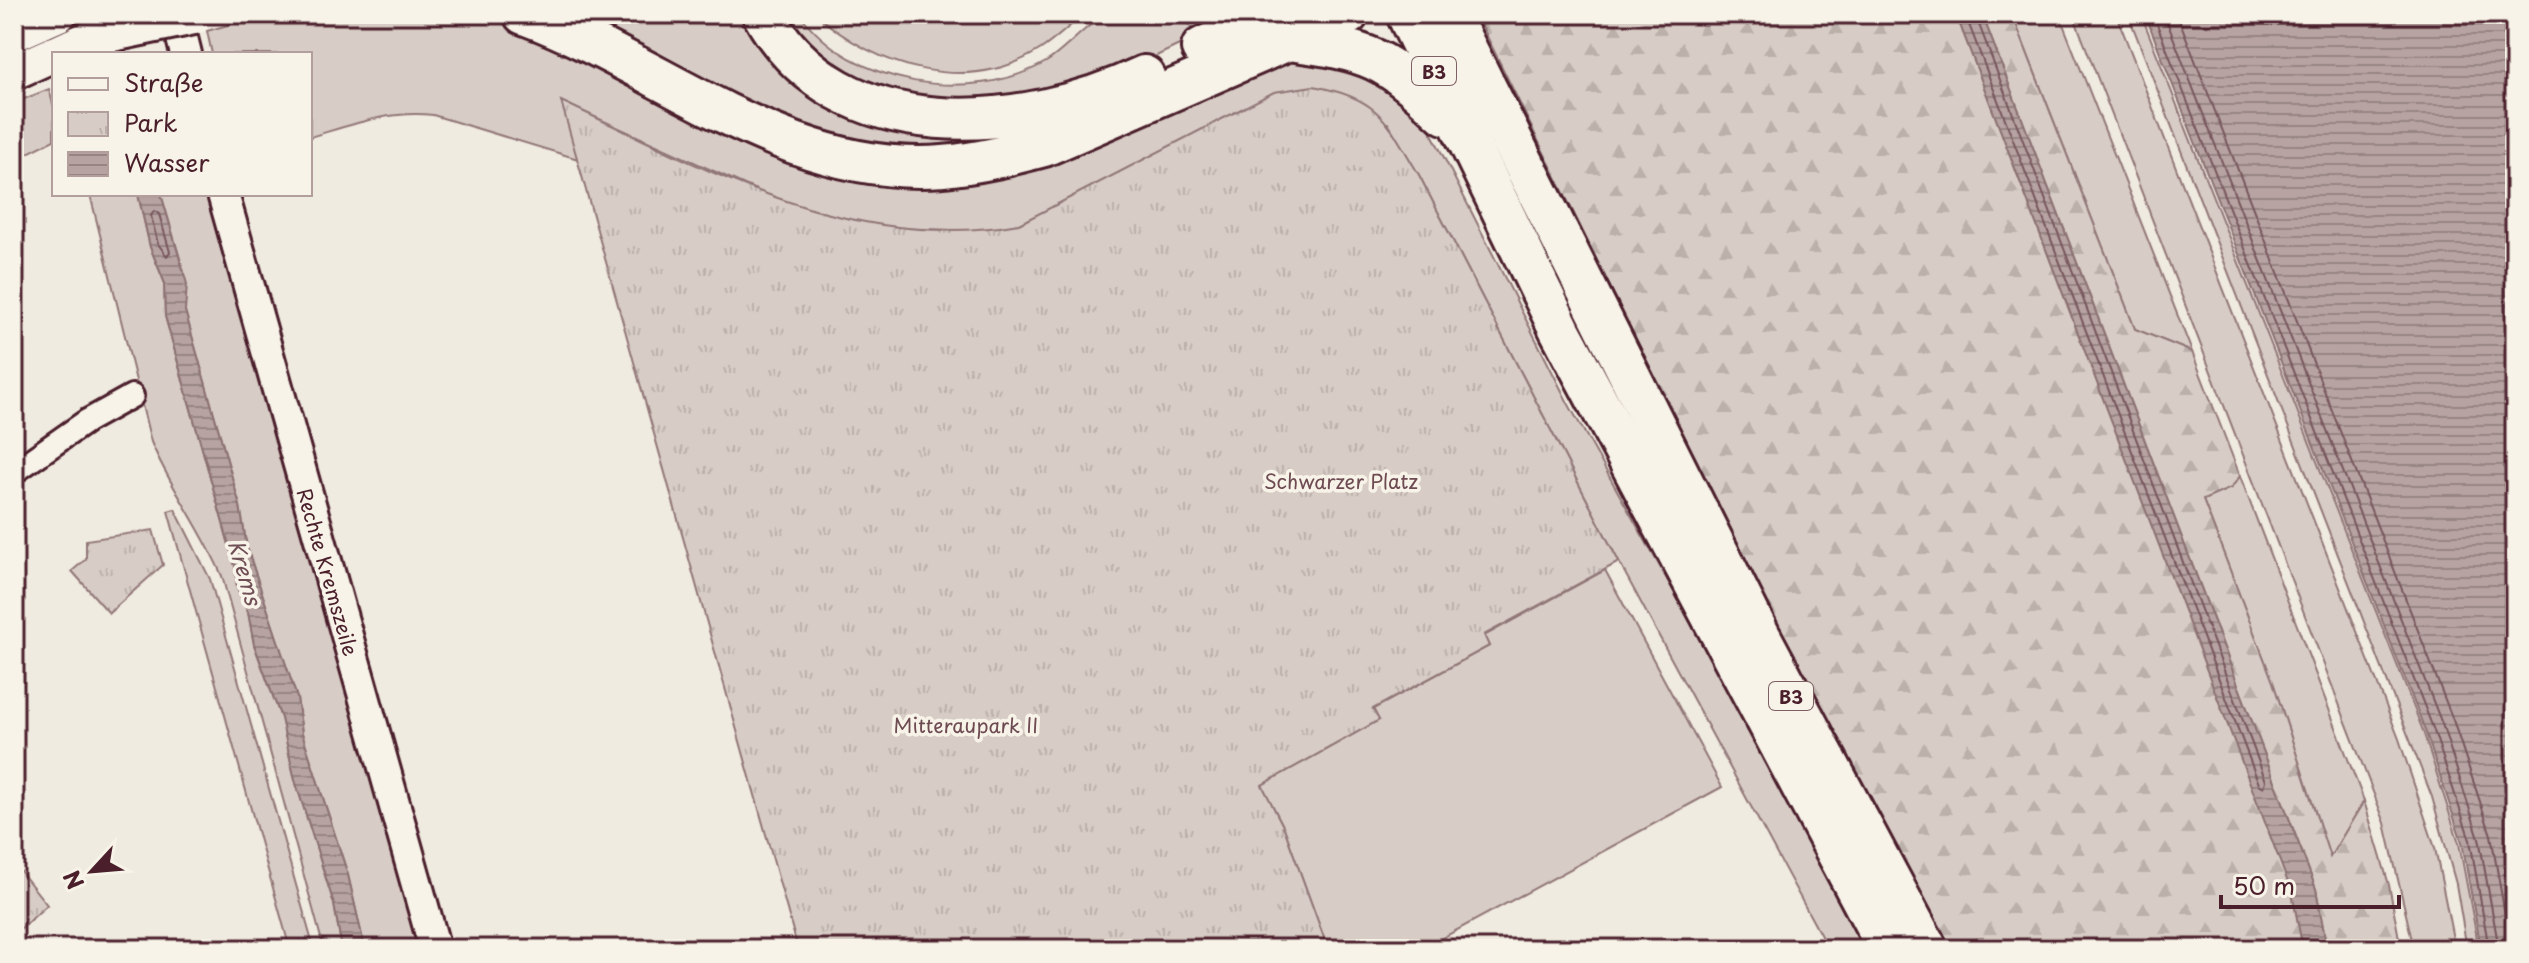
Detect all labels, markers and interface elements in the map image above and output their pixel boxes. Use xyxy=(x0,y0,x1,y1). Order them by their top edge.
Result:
legend xyxy=(52,52,312,196)
road number: B3 xyxy=(1412,57,1456,85)
text: Straße xyxy=(124,64,203,100)
text: Park xyxy=(124,104,178,140)
text: Wasser xyxy=(124,144,210,180)
park label: Schwarzer Platz xyxy=(1264,466,1418,496)
street label: Rechte Kremszeile xyxy=(290,485,366,659)
water label: Krems xyxy=(221,536,271,610)
road number: B3 xyxy=(1769,682,1813,710)
park label: Mitteraupark II xyxy=(893,710,1039,740)
north arrow xyxy=(52,831,132,911)
scale bar xyxy=(2221,859,2399,909)
text: N xyxy=(54,865,91,895)
text: 50 m xyxy=(2233,867,2295,903)

